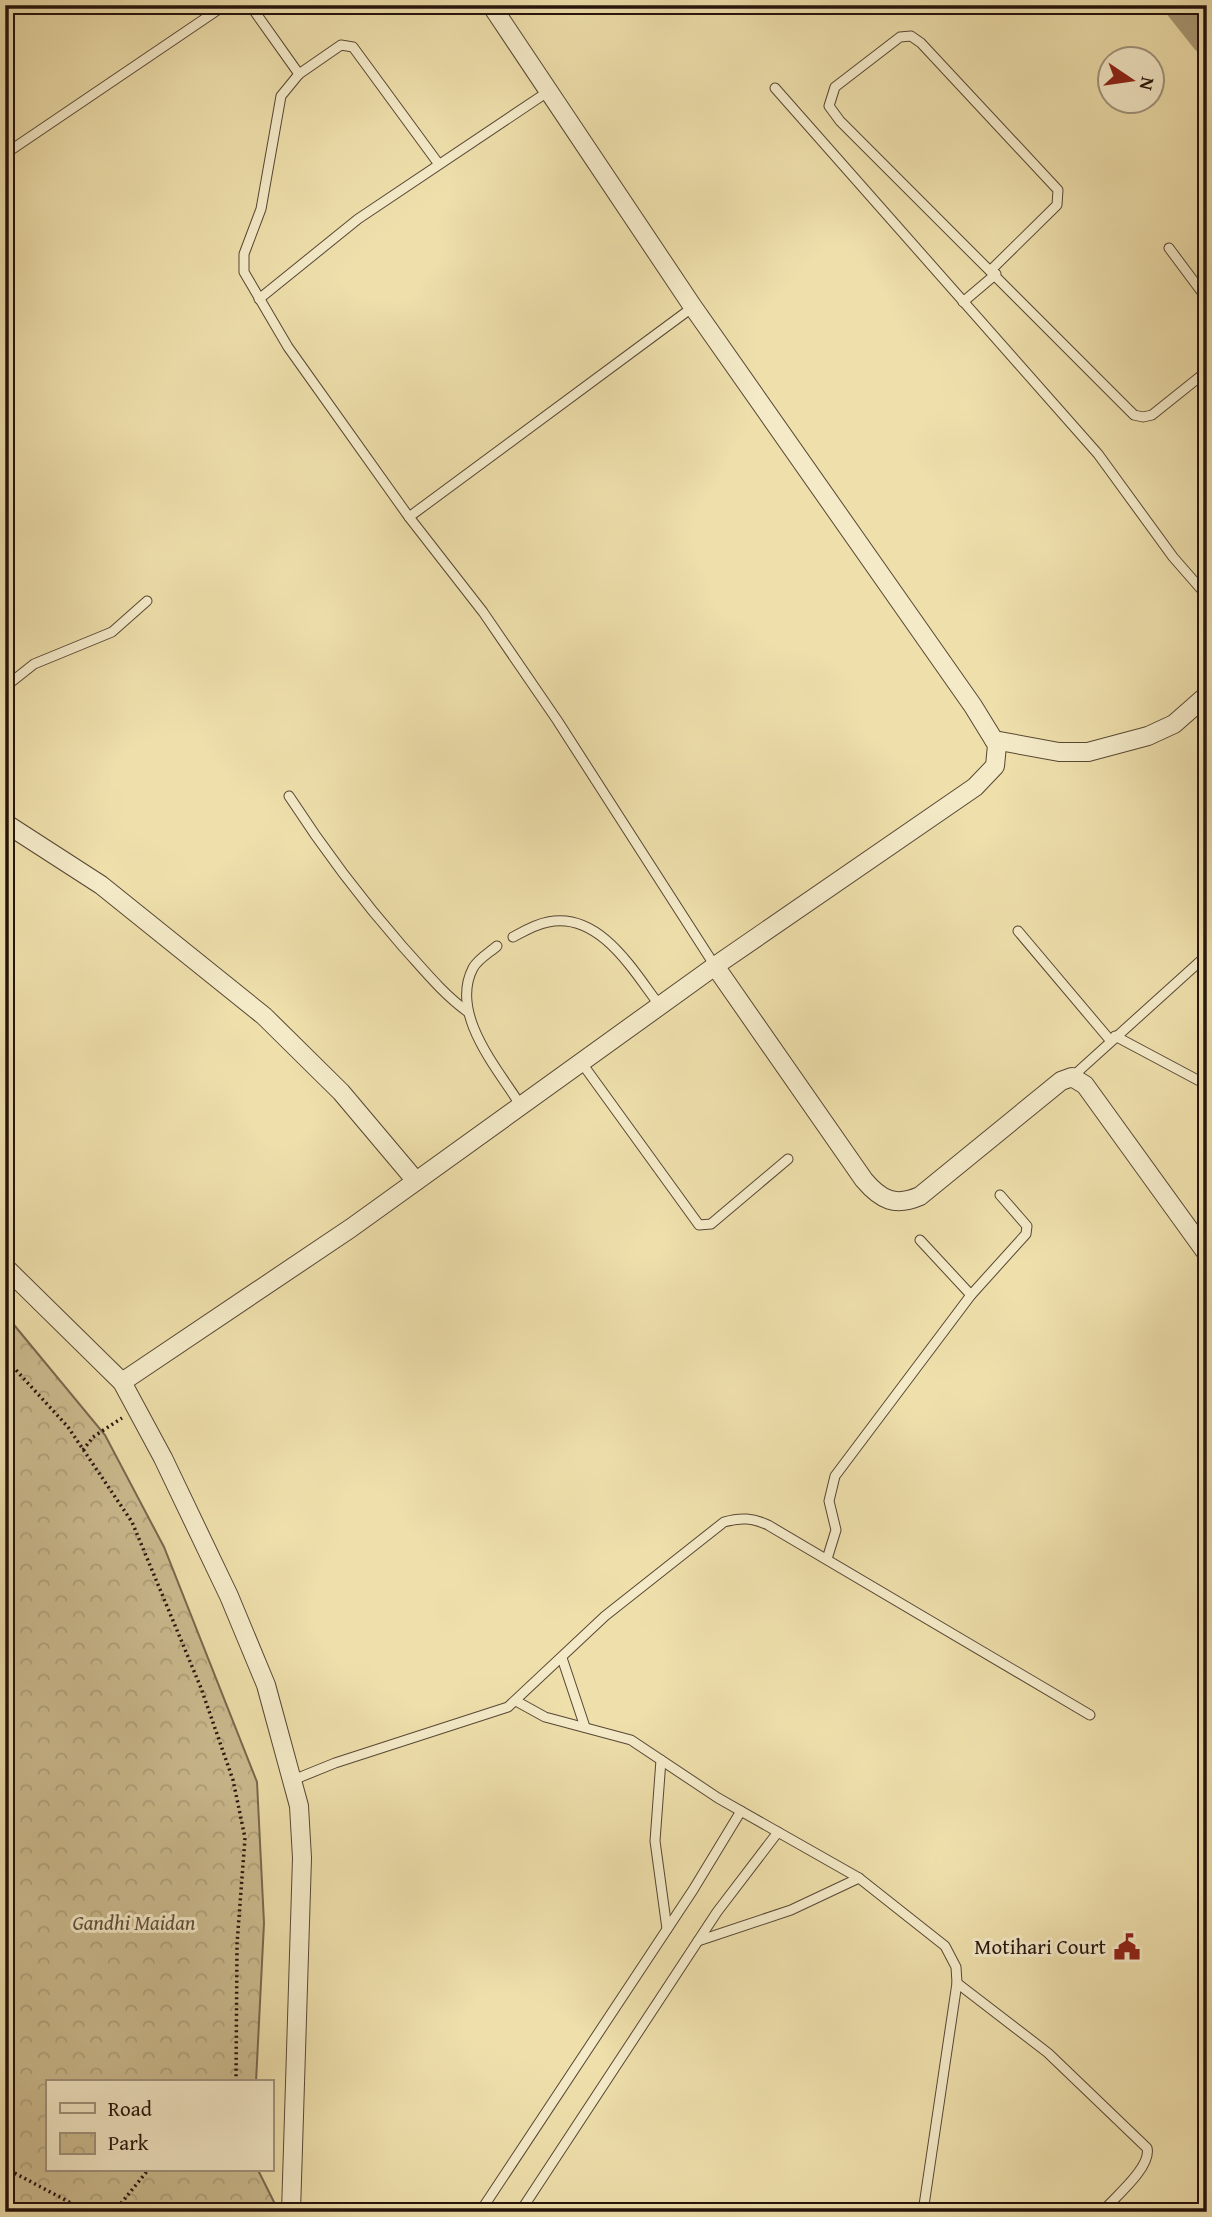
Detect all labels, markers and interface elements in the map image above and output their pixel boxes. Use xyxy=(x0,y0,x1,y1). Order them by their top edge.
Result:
north arrow xyxy=(1096,46,1166,116)
text: N xyxy=(1132,74,1163,93)
park label: Gandhi Maidan xyxy=(73,1907,196,1938)
place label: Motihari Court xyxy=(974,1931,1107,1962)
public building icon: Motihari Court xyxy=(1112,1932,1142,1962)
legend xyxy=(46,2080,273,2172)
text: Road xyxy=(108,2093,153,2124)
text: Park xyxy=(108,2127,149,2158)

